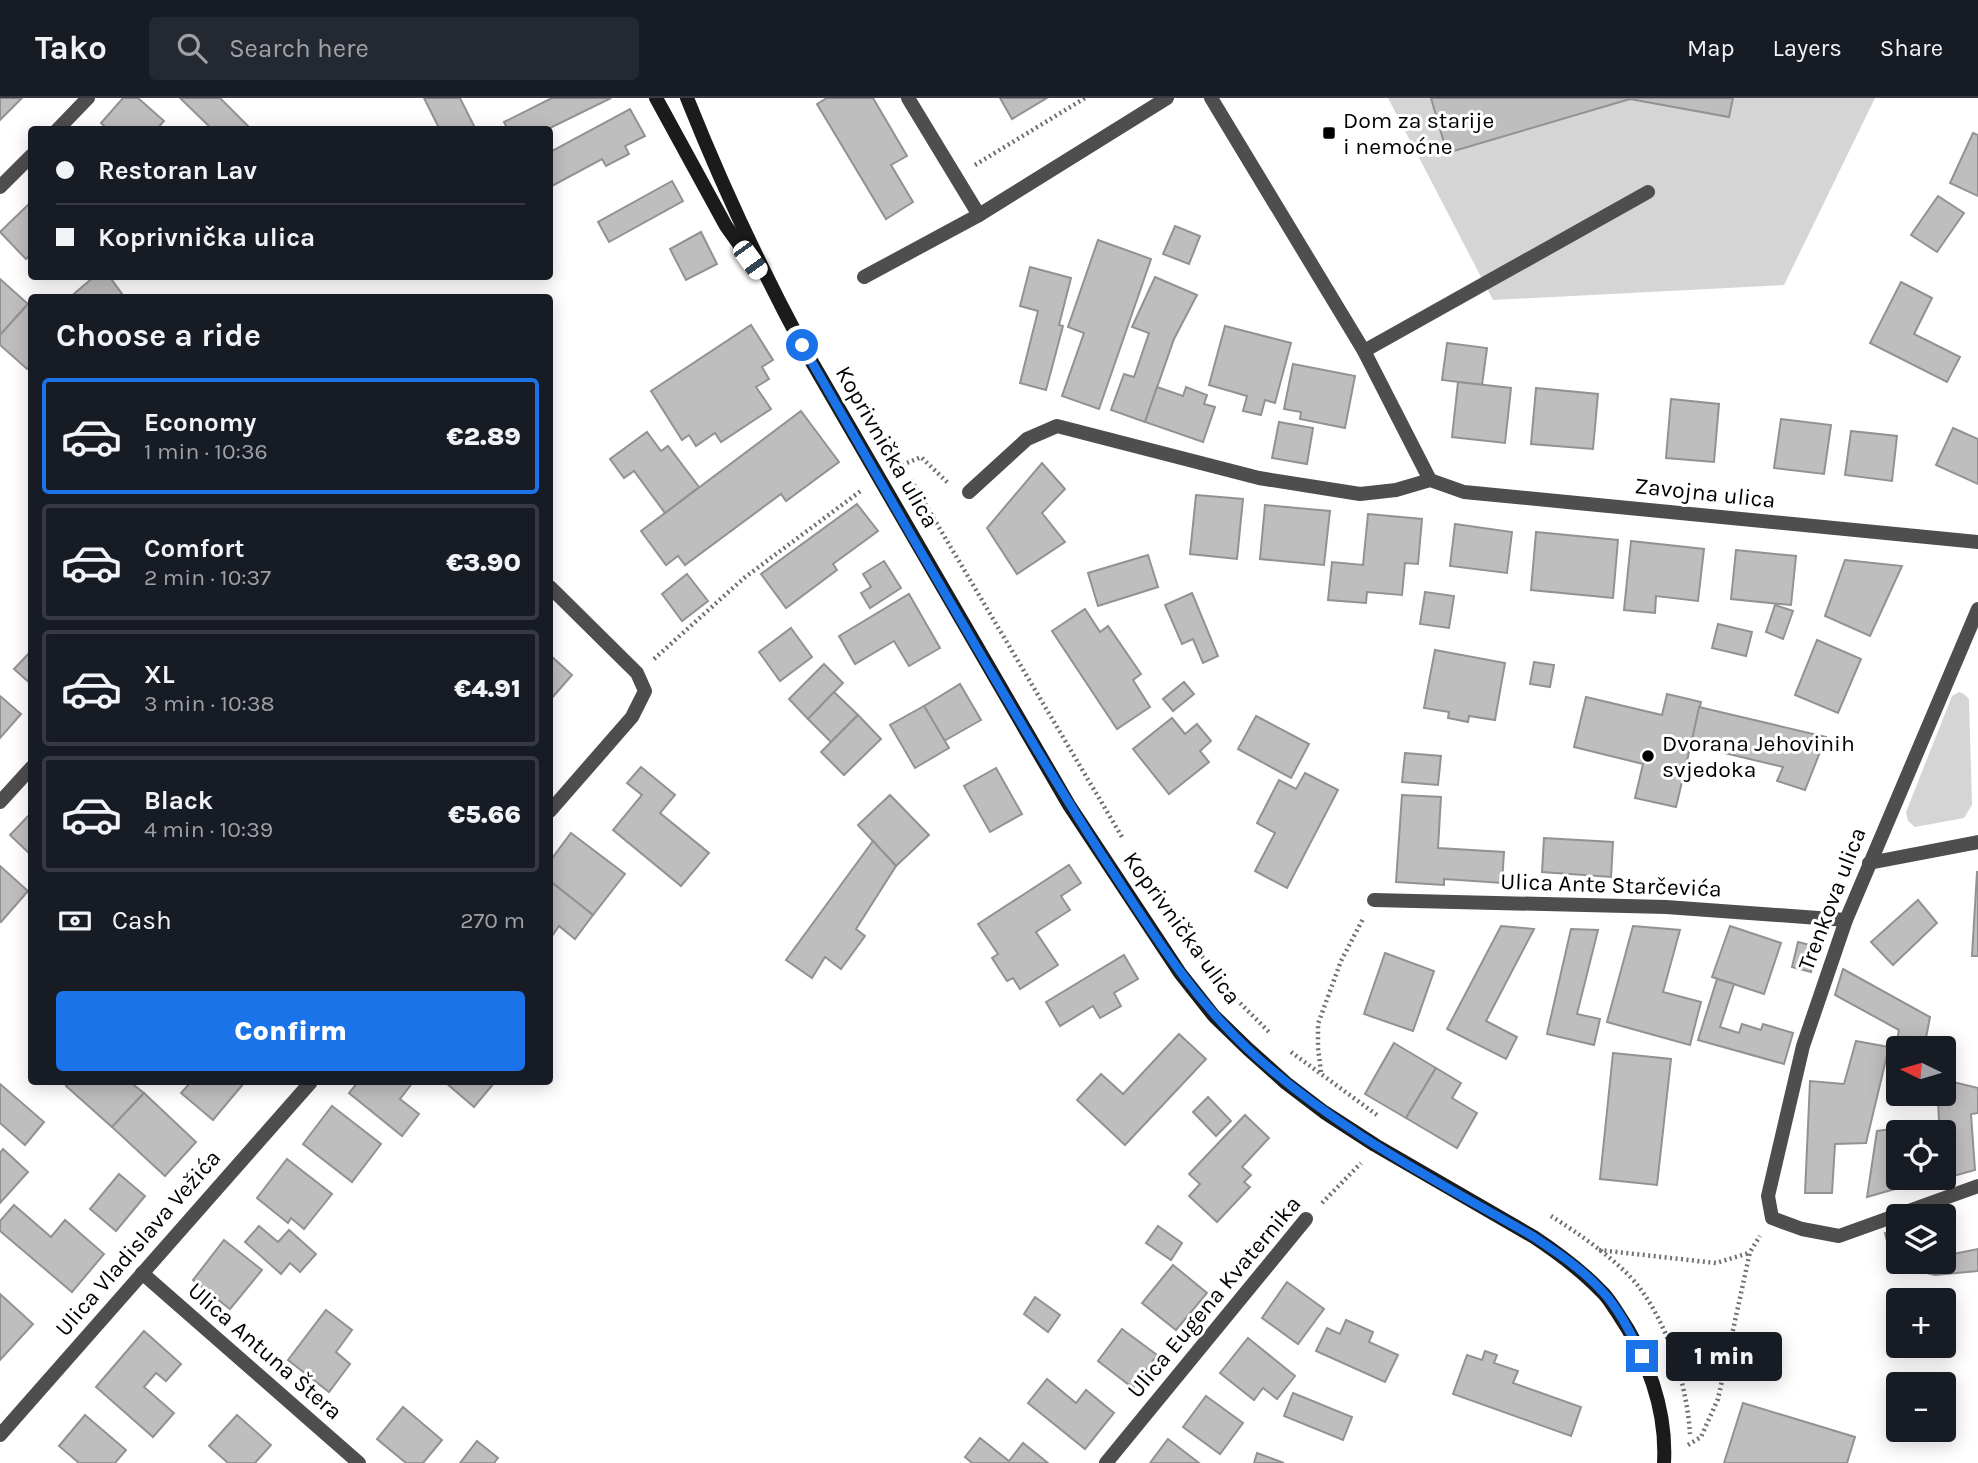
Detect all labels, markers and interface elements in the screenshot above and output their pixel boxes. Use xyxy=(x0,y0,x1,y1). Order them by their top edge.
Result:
search box xyxy=(149,17,639,80)
text: Tako xyxy=(35,29,107,67)
icon: search xyxy=(173,29,211,67)
text: Search here xyxy=(229,33,369,64)
text: Map xyxy=(1687,34,1735,62)
text: Layers xyxy=(1773,34,1842,62)
text: Share xyxy=(1880,34,1943,62)
place label: Dom za starije i nemoćne xyxy=(1343,107,1494,160)
marker: Dom za starije i nemoćne xyxy=(1321,125,1337,141)
text: Restoran Lav xyxy=(98,155,257,186)
text: Koprivnička ulica xyxy=(98,222,315,253)
car xyxy=(730,237,771,283)
text: Choose a ride xyxy=(56,317,261,354)
route start xyxy=(786,329,818,361)
street label: Koprivnička ulica xyxy=(830,361,944,533)
icon: car xyxy=(60,405,123,468)
text: Economy xyxy=(144,407,256,438)
text: €2.89 xyxy=(447,421,521,452)
text: 1 min · 10:36 xyxy=(144,438,268,465)
street label: Zavojna ulica xyxy=(1633,472,1777,514)
icon: car xyxy=(60,531,123,594)
text: Comfort xyxy=(144,533,245,564)
text: €3.90 xyxy=(446,547,521,578)
text: 2 min · 10:37 xyxy=(144,564,271,591)
icon: car xyxy=(60,657,123,720)
text: XL xyxy=(144,659,175,690)
text: €4.91 xyxy=(454,673,521,704)
text: 3 min · 10:38 xyxy=(144,690,275,717)
place label: Dvorana Jehovinih svjedoka xyxy=(1662,730,1855,783)
marker: Dvorana Jehovinih svjedoka xyxy=(1640,748,1656,764)
icon: car xyxy=(60,783,123,846)
text: Black xyxy=(144,785,213,816)
text: €5.66 xyxy=(448,799,521,830)
text: 4 min · 10:39 xyxy=(144,816,273,843)
street label: Trenkova ulica xyxy=(1792,824,1872,974)
street label: Koprivnička ulica xyxy=(1118,846,1246,1010)
street label: Ulica Ante Starčevića xyxy=(1500,868,1722,902)
icon: cash xyxy=(56,902,94,940)
text: Cash xyxy=(112,905,172,936)
text: 270 m xyxy=(460,907,525,934)
button: Confirm xyxy=(56,991,525,1071)
north arrow xyxy=(1886,1036,1956,1106)
map controls xyxy=(1886,1036,1956,1442)
button: locate xyxy=(1886,1120,1956,1190)
street label: Ulica Vladislava Vežića xyxy=(50,1144,226,1342)
street label: Ulica Eugena Kvaternika xyxy=(1122,1191,1306,1403)
button: layers xyxy=(1886,1204,1956,1274)
street label: Ulica Antuna Štera xyxy=(182,1277,348,1425)
button: + xyxy=(1886,1288,1956,1358)
callout: 1 min xyxy=(1666,1332,1782,1380)
route end xyxy=(1626,1340,1658,1372)
text: 1 min xyxy=(1694,1343,1754,1370)
button: − xyxy=(1886,1372,1956,1442)

